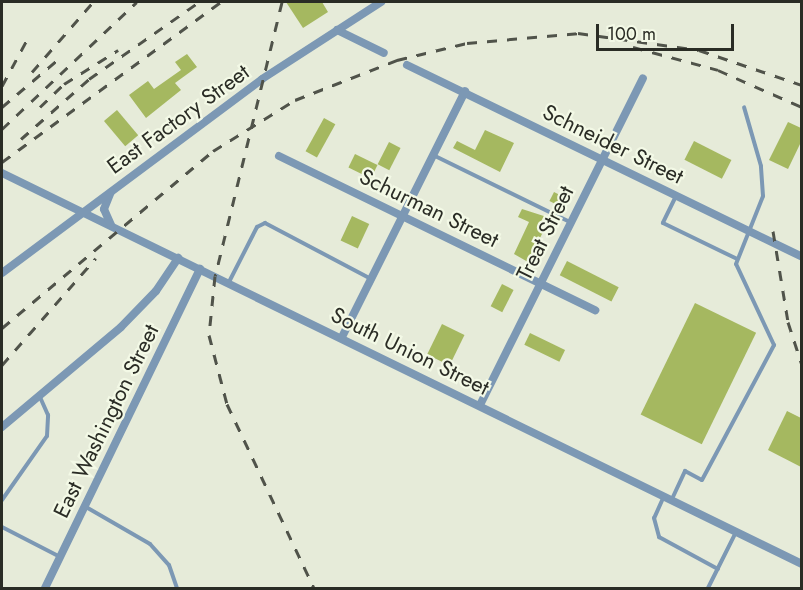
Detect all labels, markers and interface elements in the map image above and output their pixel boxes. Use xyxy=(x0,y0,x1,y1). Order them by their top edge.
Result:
scale bar xyxy=(599,12,737,50)
text: 100 m xyxy=(607,21,656,47)
street label: East Factory Street xyxy=(102,59,254,179)
street label: Schneider Street xyxy=(538,99,688,189)
street label: Schurman Street xyxy=(355,163,503,253)
street label: Treat Street xyxy=(511,181,579,285)
street label: South Union Street xyxy=(327,301,493,401)
street label: East Washington Street xyxy=(48,320,164,522)

